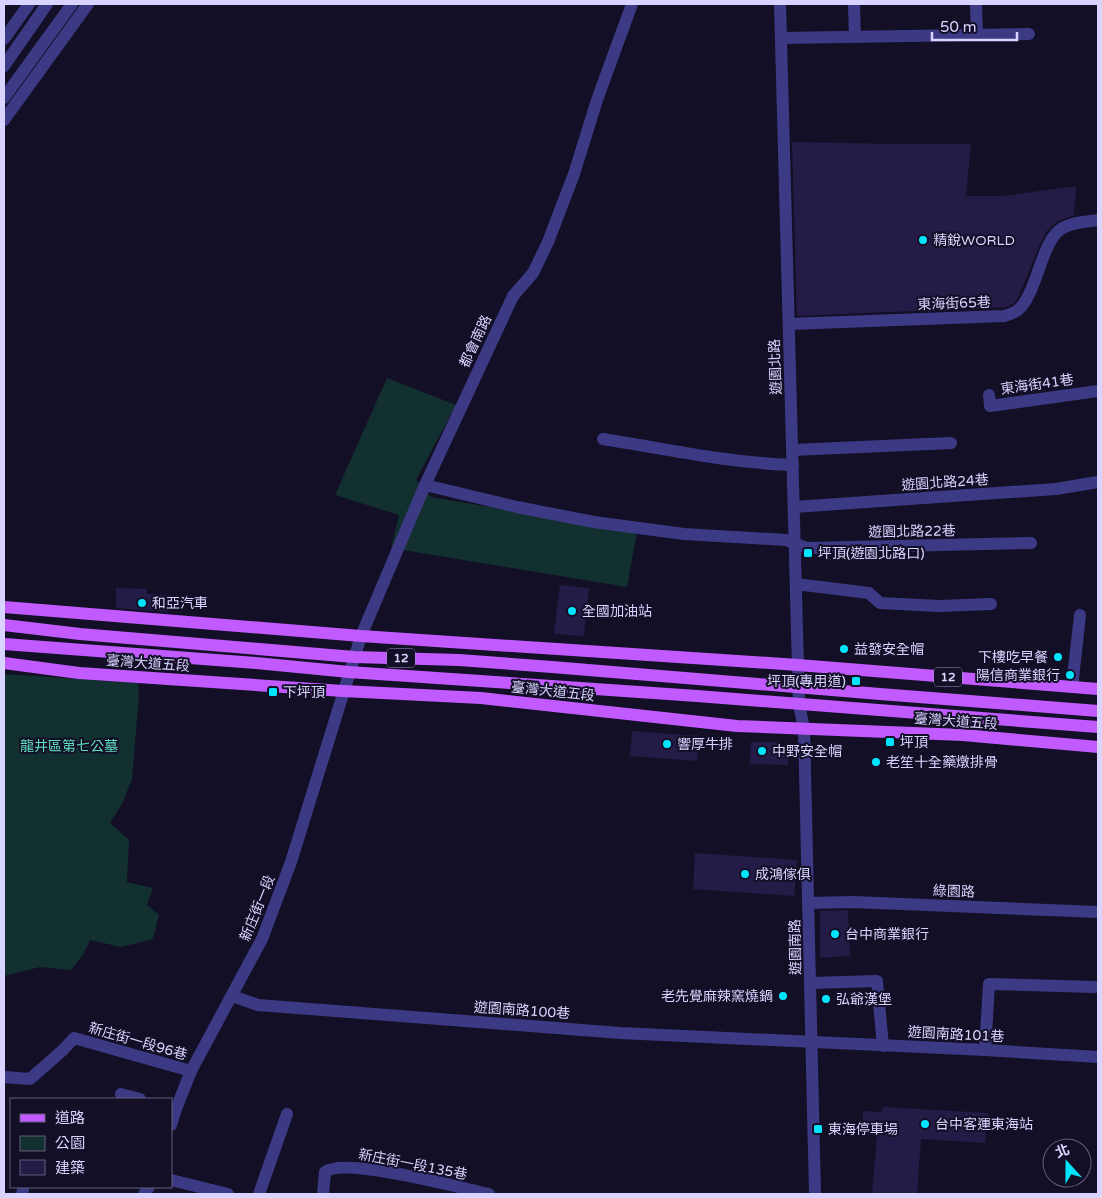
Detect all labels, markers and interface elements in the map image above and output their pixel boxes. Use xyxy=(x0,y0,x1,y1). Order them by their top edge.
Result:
scale bar xyxy=(932,10,1017,42)
text: 50 m xyxy=(940,18,977,36)
place label: 精銳WORLD xyxy=(933,232,1015,249)
marker: 精銳WORLD xyxy=(917,234,929,246)
street label: 東海街65巷 xyxy=(917,294,991,313)
street label: 都會南路 xyxy=(456,312,495,370)
street label: 遊園北路 xyxy=(766,339,785,395)
street label: 東海街41巷 xyxy=(999,371,1075,398)
street label: 遊園北路24巷 xyxy=(901,471,989,494)
street label: 遊園北路22巷 xyxy=(868,522,956,541)
place label: 坪頂(遊園北路口) xyxy=(818,545,925,562)
marker: 坪頂(遊園北路口) xyxy=(802,547,814,559)
place label: 和亞汽車 xyxy=(152,595,208,612)
marker: 和亞汽車 xyxy=(136,597,148,609)
place label: 全國加油站 xyxy=(582,603,652,620)
marker: 全國加油站 xyxy=(566,605,578,617)
place label: 益發安全帽 xyxy=(854,641,924,658)
marker: 益發安全帽 xyxy=(838,643,850,655)
road number: 12 xyxy=(387,648,415,668)
place label: 下樓吃早餐 xyxy=(978,649,1048,666)
marker: 下樓吃早餐 xyxy=(1052,651,1064,663)
street label: 臺灣大道五段 xyxy=(105,652,190,675)
place label: 陽信商業銀行 xyxy=(976,667,1060,684)
road number: 12 xyxy=(934,668,962,686)
marker: 陽信商業銀行 xyxy=(1064,669,1076,681)
place label: 坪頂(專用道) xyxy=(767,673,846,690)
marker: 坪頂(專用道) xyxy=(850,675,862,687)
street label: 臺灣大道五段 xyxy=(510,679,596,704)
place label: 下坪頂 xyxy=(283,684,325,701)
marker: 下坪頂 xyxy=(267,686,279,698)
street label: 臺灣大道五段 xyxy=(913,710,998,733)
place label: 坪頂 xyxy=(900,734,928,751)
place label: 響厚牛排 xyxy=(677,736,733,753)
marker: 坪頂 xyxy=(884,736,896,748)
park label: 龍井區第七公墓 xyxy=(20,738,118,755)
marker: 響厚牛排 xyxy=(661,738,673,750)
place label: 中野安全帽 xyxy=(772,743,842,760)
marker: 中野安全帽 xyxy=(756,745,768,757)
place label: 老笙十全藥燉排骨 xyxy=(886,754,998,771)
marker: 老笙十全藥燉排骨 xyxy=(870,756,882,768)
place label: 成鴻傢俱 xyxy=(755,866,811,883)
marker: 成鴻傢俱 xyxy=(739,868,751,880)
street label: 新庄街一段 xyxy=(236,873,278,944)
street label: 綠園路 xyxy=(933,882,975,901)
street label: 遊園南路 xyxy=(787,919,804,975)
place label: 台中商業銀行 xyxy=(845,926,929,943)
marker: 台中商業銀行 xyxy=(829,928,841,940)
place label: 老先覺麻辣窯燒鍋 xyxy=(661,988,773,1005)
marker: 老先覺麻辣窯燒鍋 xyxy=(777,990,789,1002)
place label: 弘爺漢堡 xyxy=(836,991,892,1008)
marker: 弘爺漢堡 xyxy=(820,993,832,1005)
street label: 遊園南路100巷 xyxy=(473,999,571,1022)
street label: 新庄街一段96巷 xyxy=(87,1019,189,1064)
street label: 遊園南路101巷 xyxy=(907,1023,1005,1046)
legend xyxy=(10,1098,172,1188)
text: 道路 xyxy=(55,1109,85,1127)
place label: 台中客運東海站 xyxy=(935,1116,1033,1133)
marker: 台中客運東海站 xyxy=(919,1118,931,1130)
place label: 東海停車場 xyxy=(828,1121,898,1138)
marker: 東海停車場 xyxy=(812,1123,824,1135)
text: 公園 xyxy=(55,1134,85,1152)
north arrow xyxy=(1042,1138,1092,1188)
text: 北 xyxy=(1053,1141,1072,1162)
street label: 新庄街一段135巷 xyxy=(357,1146,469,1183)
text: 建築 xyxy=(55,1159,85,1177)

